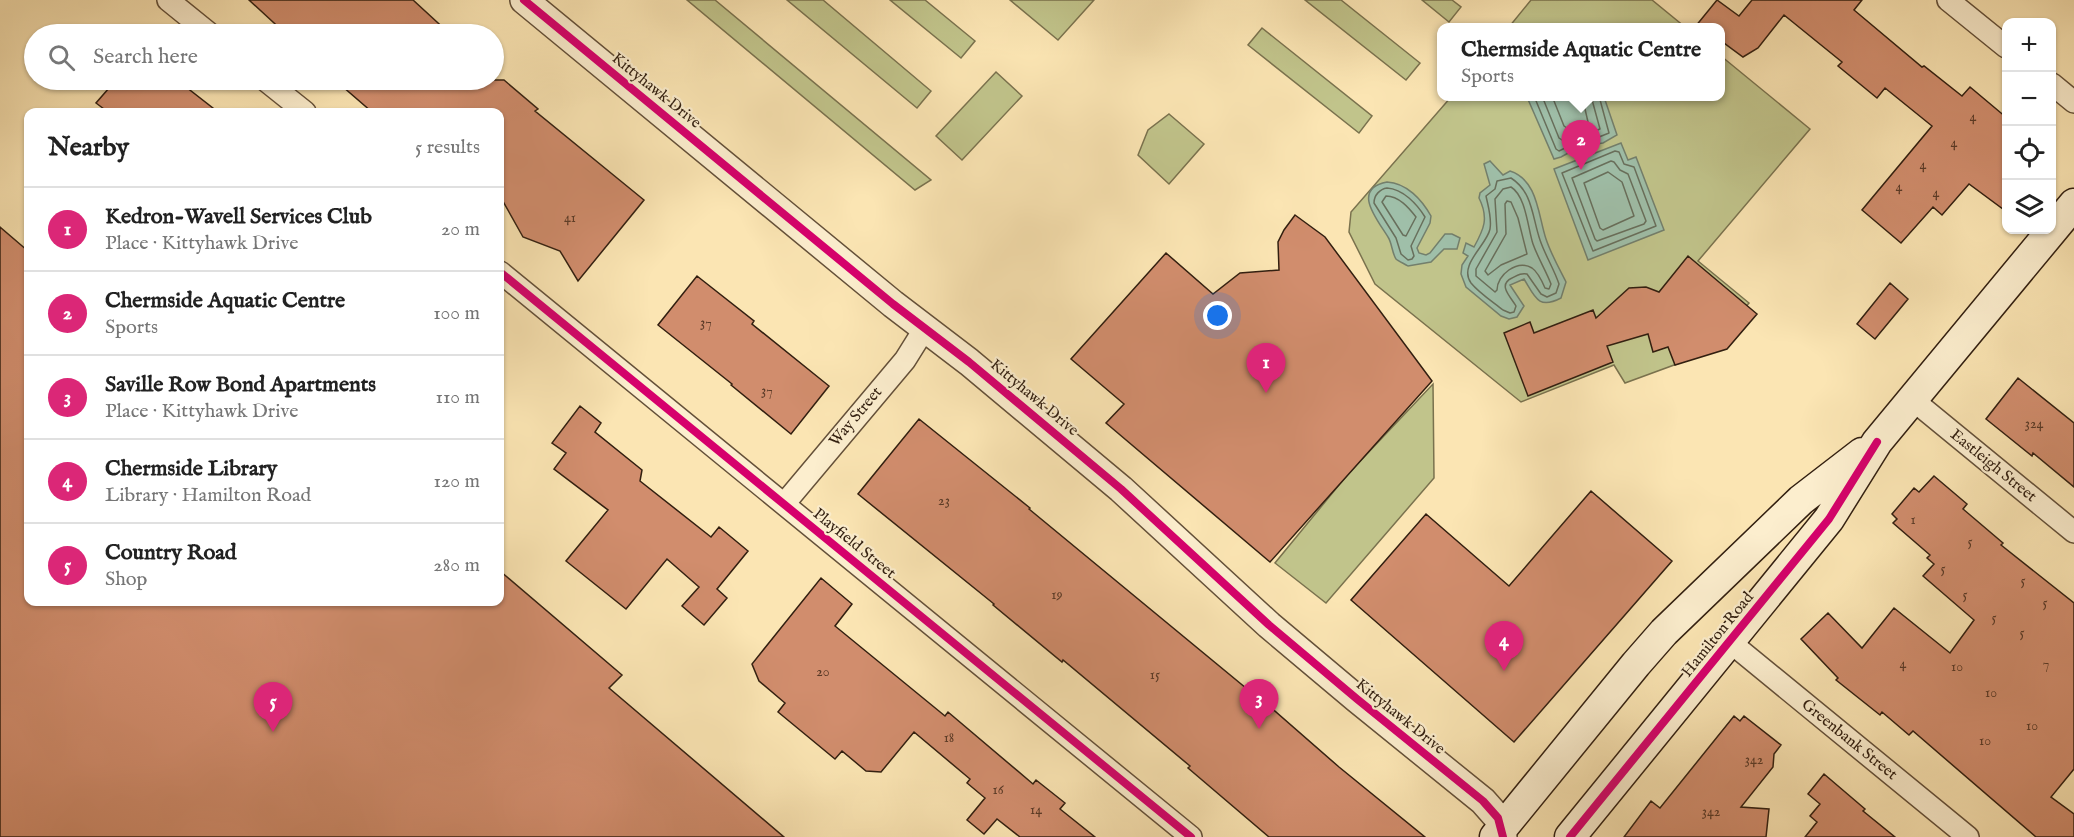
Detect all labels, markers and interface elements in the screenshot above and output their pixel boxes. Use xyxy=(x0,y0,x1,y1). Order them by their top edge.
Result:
map controls xyxy=(2002,18,2056,234)
button: + xyxy=(2002,18,2056,72)
popup xyxy=(1437,23,1725,101)
search box xyxy=(24,24,504,90)
text: Chermside Aquatic Centre xyxy=(1461,36,1701,64)
icon: search xyxy=(45,41,78,74)
text: Search here xyxy=(93,43,198,71)
street label: Kittyhawk Drive xyxy=(607,49,705,133)
text: Sports xyxy=(1461,64,1514,89)
button: − xyxy=(2002,72,2056,126)
house number: 4 xyxy=(1970,108,1977,126)
pin: 2 xyxy=(1562,120,1600,170)
button: locate xyxy=(2002,126,2056,180)
text: Nearby xyxy=(48,131,129,164)
house number: 4 xyxy=(1951,134,1958,152)
text: 5 results xyxy=(415,135,480,160)
house number: 4 xyxy=(1920,156,1927,174)
house number: 4 xyxy=(1896,178,1903,196)
button: layers xyxy=(2002,180,2056,234)
house number: 4 xyxy=(1933,184,1940,202)
text: Kedron-Wavell Services Club xyxy=(105,203,372,231)
house number: 41 xyxy=(564,209,576,227)
text: 1 xyxy=(64,217,71,242)
text: 20 m xyxy=(441,217,480,242)
text: Place · Kittyhawk Drive xyxy=(105,231,298,256)
text: Chermside Aquatic Centre xyxy=(105,287,345,315)
text: 2 xyxy=(63,301,72,326)
text: 100 m xyxy=(433,301,480,326)
your location xyxy=(1203,301,1232,330)
house number: 37 xyxy=(700,314,712,332)
text: Sports xyxy=(105,315,158,340)
pin: 1 xyxy=(1246,344,1286,393)
street label: Kittyhawk Drive xyxy=(986,355,1082,441)
text: Saville Row Bond Apartments xyxy=(105,371,376,399)
house number: 37 xyxy=(761,382,773,400)
street label: Way Street xyxy=(825,383,887,451)
text: 3 xyxy=(64,385,71,410)
text: 110 m xyxy=(436,385,480,410)
text: Place · Kittyhawk Drive xyxy=(105,399,298,424)
house number: 324 xyxy=(2025,415,2043,433)
street label: Eastleigh Street xyxy=(1946,425,2041,507)
text: Chermside Library xyxy=(105,455,277,483)
text: 4 xyxy=(63,469,72,494)
text: 120 m xyxy=(434,469,480,494)
text: Library · Hamilton Road xyxy=(105,483,311,508)
house number: 23 xyxy=(938,492,950,510)
street label: Playfield Street xyxy=(808,504,900,584)
house number: 1 xyxy=(1910,511,1916,529)
house number: 5 xyxy=(1967,533,1973,551)
text: Country Road xyxy=(105,539,237,567)
text: 5 xyxy=(64,553,71,578)
text: 280 m xyxy=(433,553,480,578)
house number: 5 xyxy=(1940,560,1946,578)
text: Shop xyxy=(105,567,147,592)
house number: 5 xyxy=(2020,572,2026,590)
house number: 19 xyxy=(1051,586,1063,604)
house number: 5 xyxy=(1962,586,1968,604)
street label: Hamilton Road xyxy=(1678,588,1759,682)
house number: 5 xyxy=(2042,594,2048,612)
house number: 5 xyxy=(1991,609,1997,627)
pin: 4 xyxy=(1484,622,1524,671)
house number: 5 xyxy=(2019,624,2025,642)
house number: 4 xyxy=(1900,655,1907,673)
house number: 7 xyxy=(2043,655,2049,673)
house number: 10 xyxy=(1951,658,1963,676)
house number: 20 xyxy=(816,663,830,681)
house number: 15 xyxy=(1150,666,1160,684)
street label: Kittyhawk Drive xyxy=(1351,675,1449,759)
pin: 3 xyxy=(1240,680,1278,729)
pin: 5 xyxy=(254,682,292,732)
house number: 10 xyxy=(1985,684,1997,702)
street label: Greenbank Street xyxy=(1797,695,1901,785)
house number: 10 xyxy=(2026,717,2038,735)
house number: 18 xyxy=(944,729,954,747)
house number: 10 xyxy=(1979,732,1991,750)
house number: 342 xyxy=(1745,751,1764,769)
house number: 16 xyxy=(992,781,1005,799)
house number: 14 xyxy=(1030,801,1042,819)
house number: 342 xyxy=(1702,803,1721,821)

